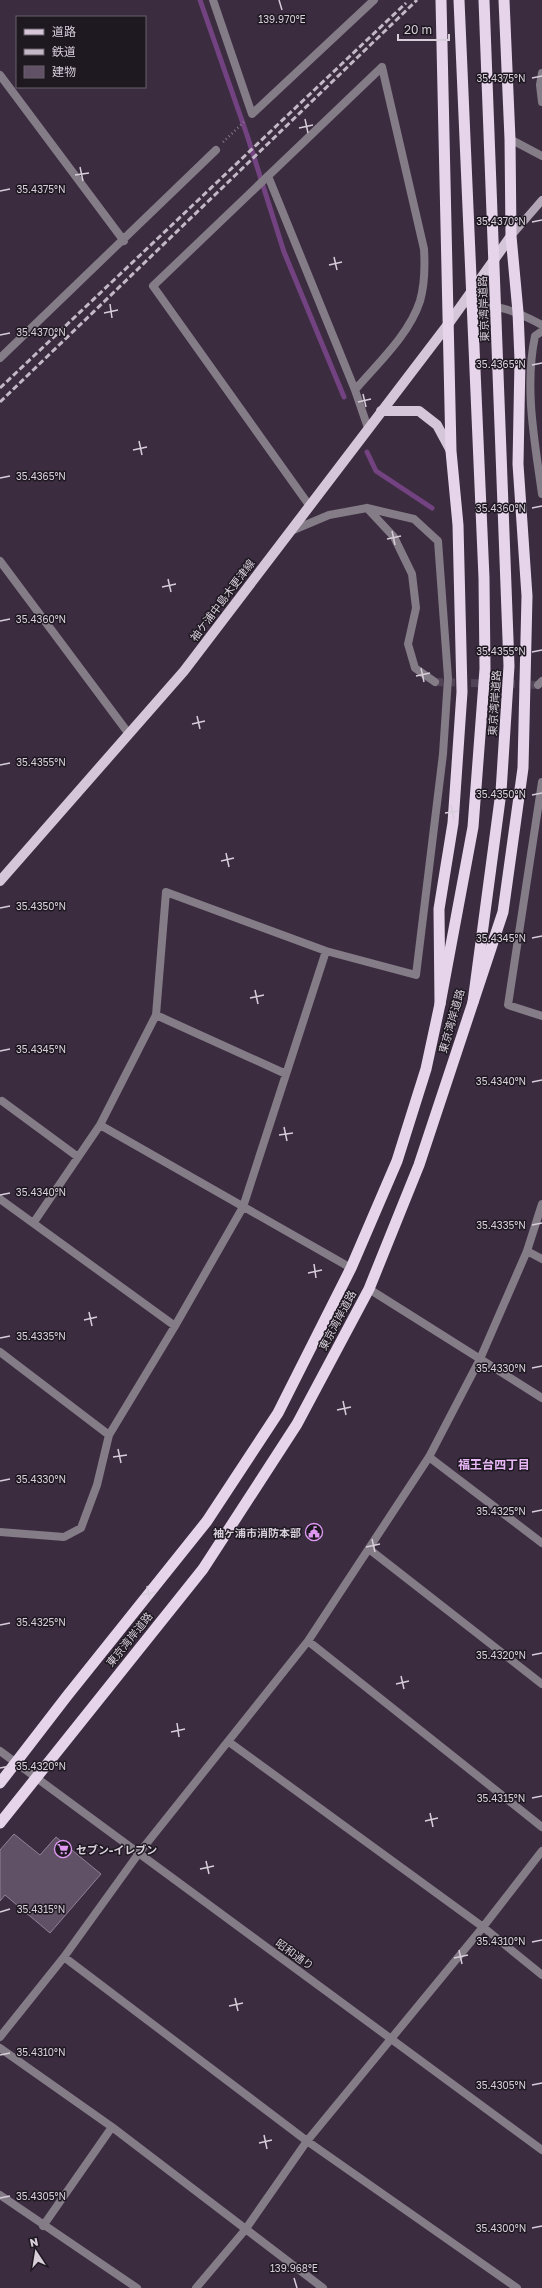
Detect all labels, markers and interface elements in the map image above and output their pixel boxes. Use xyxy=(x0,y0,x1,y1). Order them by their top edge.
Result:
text: 139.970°E xyxy=(258,13,306,25)
legend xyxy=(16,16,146,88)
scale bar xyxy=(398,16,449,42)
text: 20 m xyxy=(404,22,432,37)
text: 道路 xyxy=(52,24,76,39)
text: 鉄道 xyxy=(52,44,76,59)
text: 建物 xyxy=(52,64,76,79)
text: 35.4375°N xyxy=(476,72,526,84)
text: 35.4375°N xyxy=(16,183,66,195)
text: 35.4370°N xyxy=(476,215,526,227)
street label: 東京湾岸道路 xyxy=(475,276,491,342)
text: 35.4370°N xyxy=(16,326,66,338)
text: 35.4365°N xyxy=(476,358,526,370)
text: 35.4365°N xyxy=(16,470,66,482)
text: 35.4360°N xyxy=(476,502,526,514)
street label: 袖ケ浦中島木更津線 xyxy=(187,557,257,643)
text: 35.4360°N xyxy=(16,613,66,625)
text: 35.4355°N xyxy=(476,645,526,657)
street label: 東京湾岸道路 xyxy=(485,670,503,736)
text: 35.4355°N xyxy=(16,756,66,768)
text: 35.4350°N xyxy=(476,788,526,800)
text: 35.4350°N xyxy=(16,900,66,912)
text: 35.4345°N xyxy=(476,932,526,944)
street label: 東京湾岸道路 xyxy=(436,987,466,1055)
text: 35.4345°N xyxy=(16,1043,66,1055)
text: 35.4340°N xyxy=(476,1075,526,1087)
text: 35.4340°N xyxy=(16,1186,66,1198)
text: 35.4335°N xyxy=(476,1219,526,1231)
street label: 東京湾岸道路 xyxy=(316,1288,358,1352)
text: 35.4335°N xyxy=(16,1330,66,1342)
text: 35.4330°N xyxy=(476,1362,526,1374)
district label: 福王台四丁目 xyxy=(458,1457,530,1472)
text: 35.4330°N xyxy=(16,1473,66,1485)
text: 35.4325°N xyxy=(476,1505,526,1517)
public building icon: 袖ヶ浦市消防本部 xyxy=(304,1522,324,1542)
place label: 袖ヶ浦市消防本部 xyxy=(213,1526,301,1539)
street label: 東京湾岸道路 xyxy=(103,1609,155,1669)
text: 35.4325°N xyxy=(16,1616,66,1628)
text: 35.4320°N xyxy=(476,1649,526,1661)
text: 35.4320°N xyxy=(16,1760,66,1772)
text: 35.4315°N xyxy=(477,1792,525,1804)
supermarket icon: セブン-イレブン xyxy=(53,1839,73,1859)
place label: セブン-イレブン xyxy=(76,1843,157,1856)
text: 35.4315°N xyxy=(17,1903,65,1915)
text: 35.4310°N xyxy=(476,1935,526,1947)
street label: 昭和通り xyxy=(273,1936,317,1972)
text: 35.4310°N xyxy=(16,2046,66,2058)
text: 35.4305°N xyxy=(476,2079,526,2091)
text: 35.4305°N xyxy=(16,2190,66,2202)
text: 35.4300°N xyxy=(476,2222,526,2234)
north arrow xyxy=(16,2232,56,2272)
text: N xyxy=(28,2235,39,2249)
text: 139.968°E xyxy=(270,2262,318,2274)

